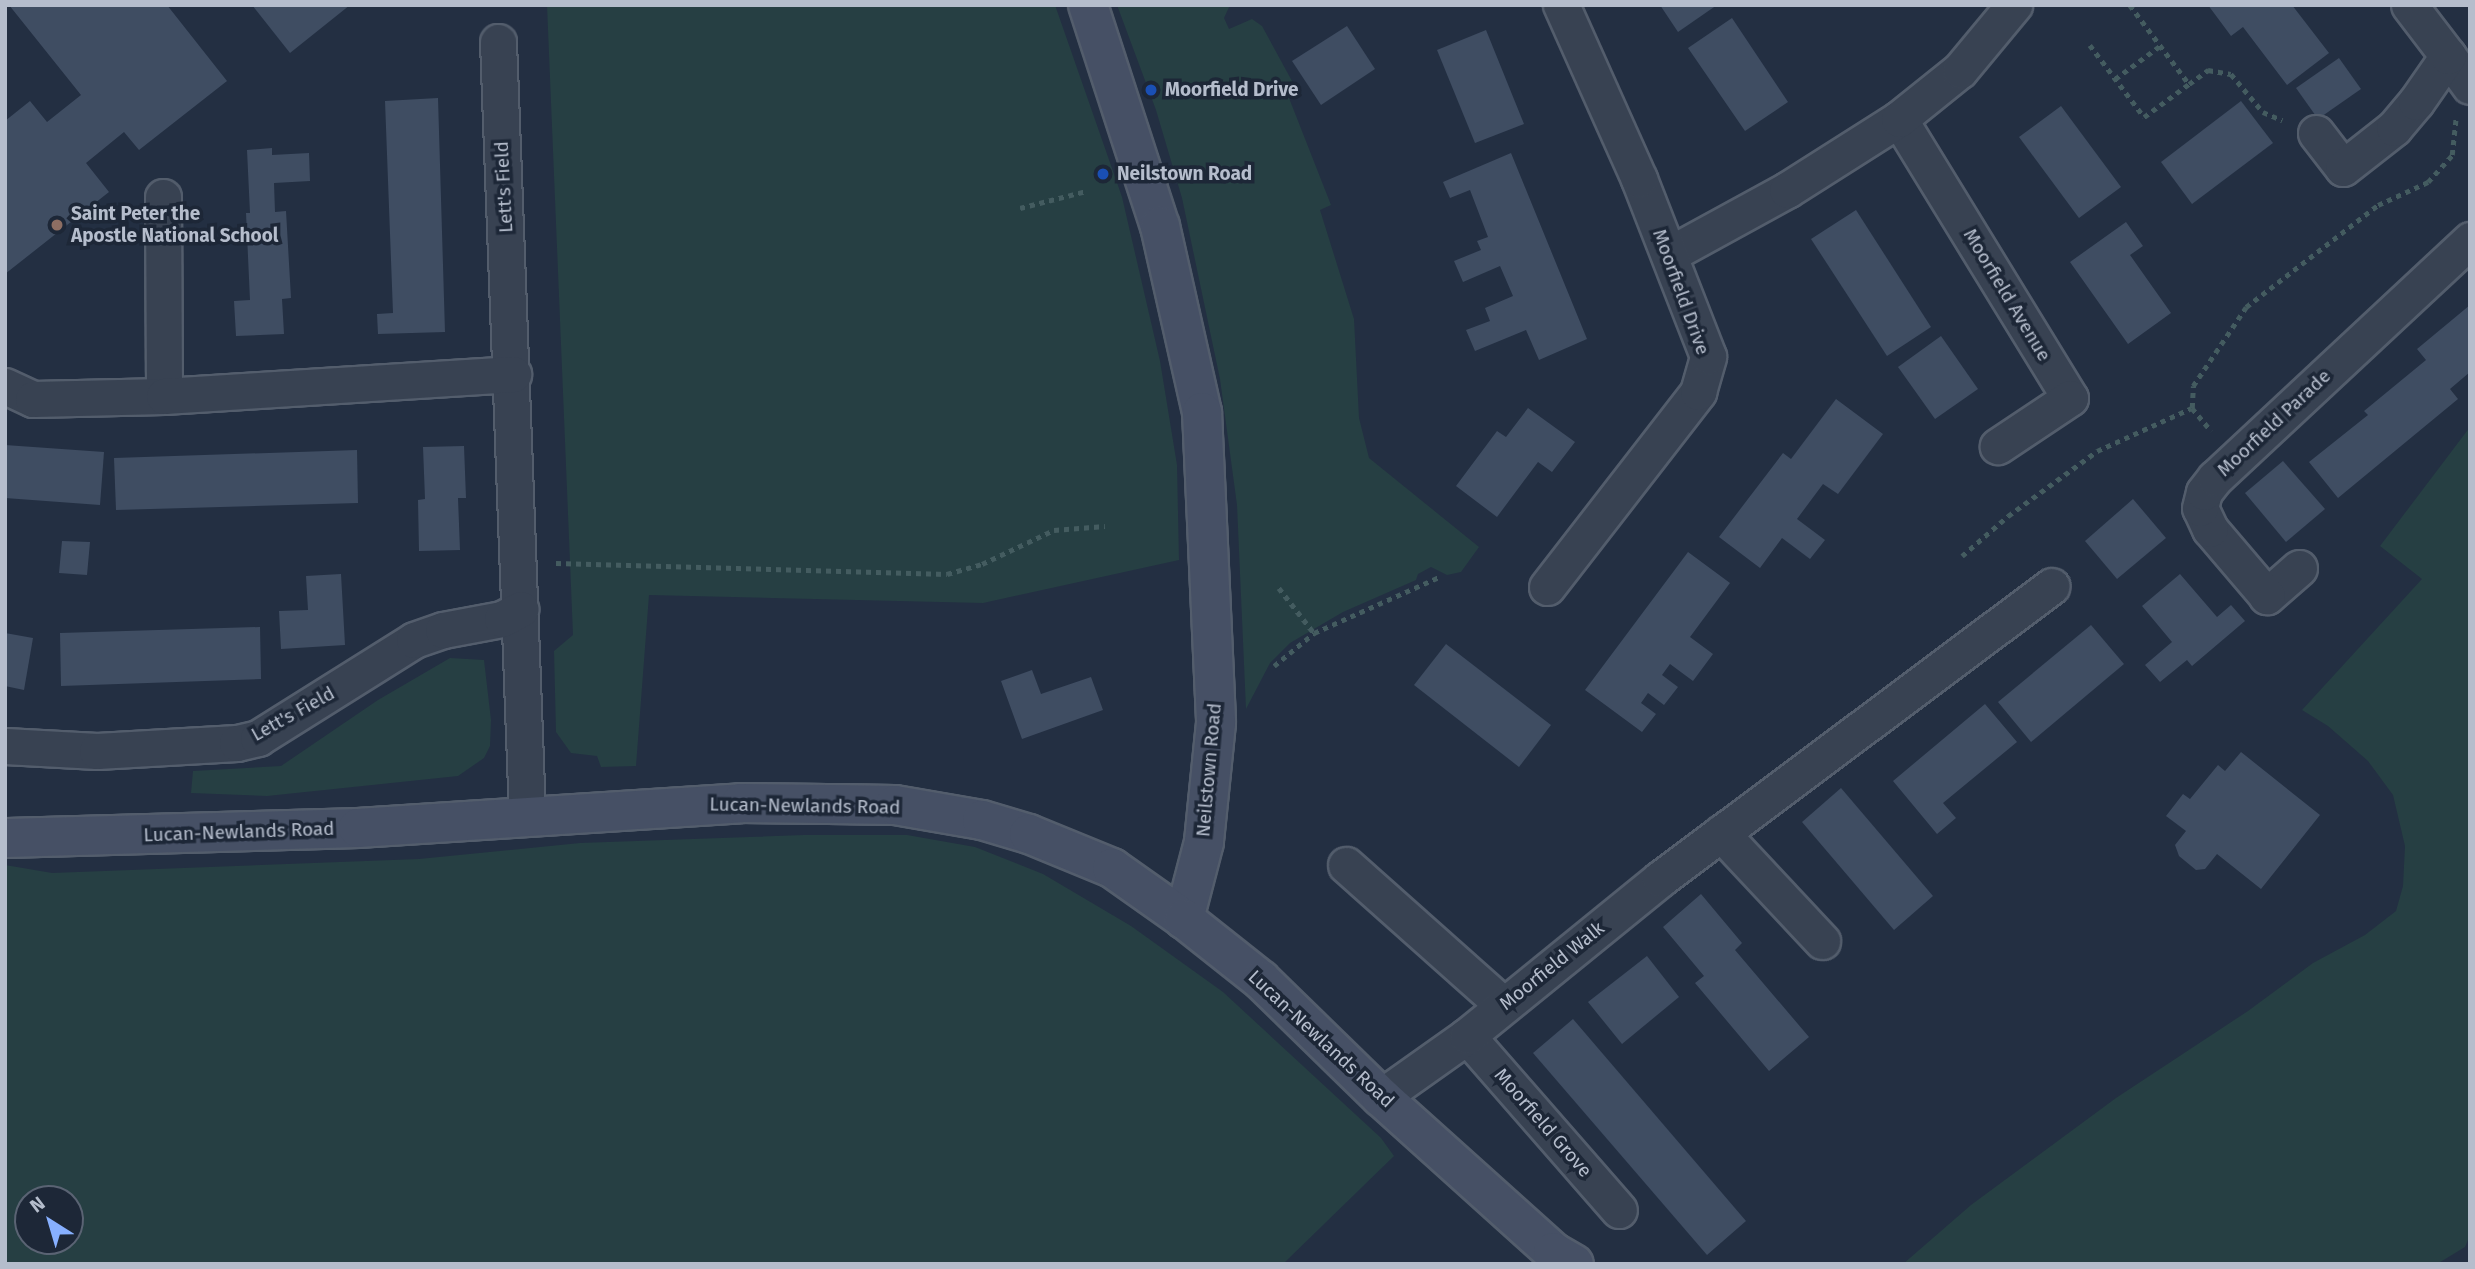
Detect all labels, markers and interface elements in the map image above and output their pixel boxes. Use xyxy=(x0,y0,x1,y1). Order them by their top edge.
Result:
place label: Moorfield Drive xyxy=(1165,79,1298,101)
marker: Moorfield Drive xyxy=(1143,82,1159,98)
street label: Lett's Field xyxy=(490,141,518,233)
place label: Neilstown Road xyxy=(1117,163,1252,185)
marker: Neilstown Road xyxy=(1095,166,1111,182)
place label: Saint Peter the Apostle National School xyxy=(71,203,278,247)
marker: Saint Peter the Apostle National School xyxy=(49,217,65,233)
street label: Moorfield Avenue xyxy=(1958,225,2056,365)
street label: Moorfield Drive xyxy=(1648,226,1714,358)
street label: Moorfield Parade xyxy=(2213,365,2335,481)
street label: Lett's Field xyxy=(247,682,339,746)
street label: Neilstown Road xyxy=(1192,702,1226,838)
street label: Lucan-Newlands Road xyxy=(709,793,901,819)
street label: Lucan-Newlands Road xyxy=(143,817,335,847)
street label: Moorfield Walk xyxy=(1495,917,1609,1015)
street label: Lucan-Newlands Road xyxy=(1243,965,1399,1113)
street label: Moorfield Grove xyxy=(1490,1064,1596,1182)
north arrow xyxy=(14,1185,84,1255)
text: N xyxy=(25,1191,49,1217)

